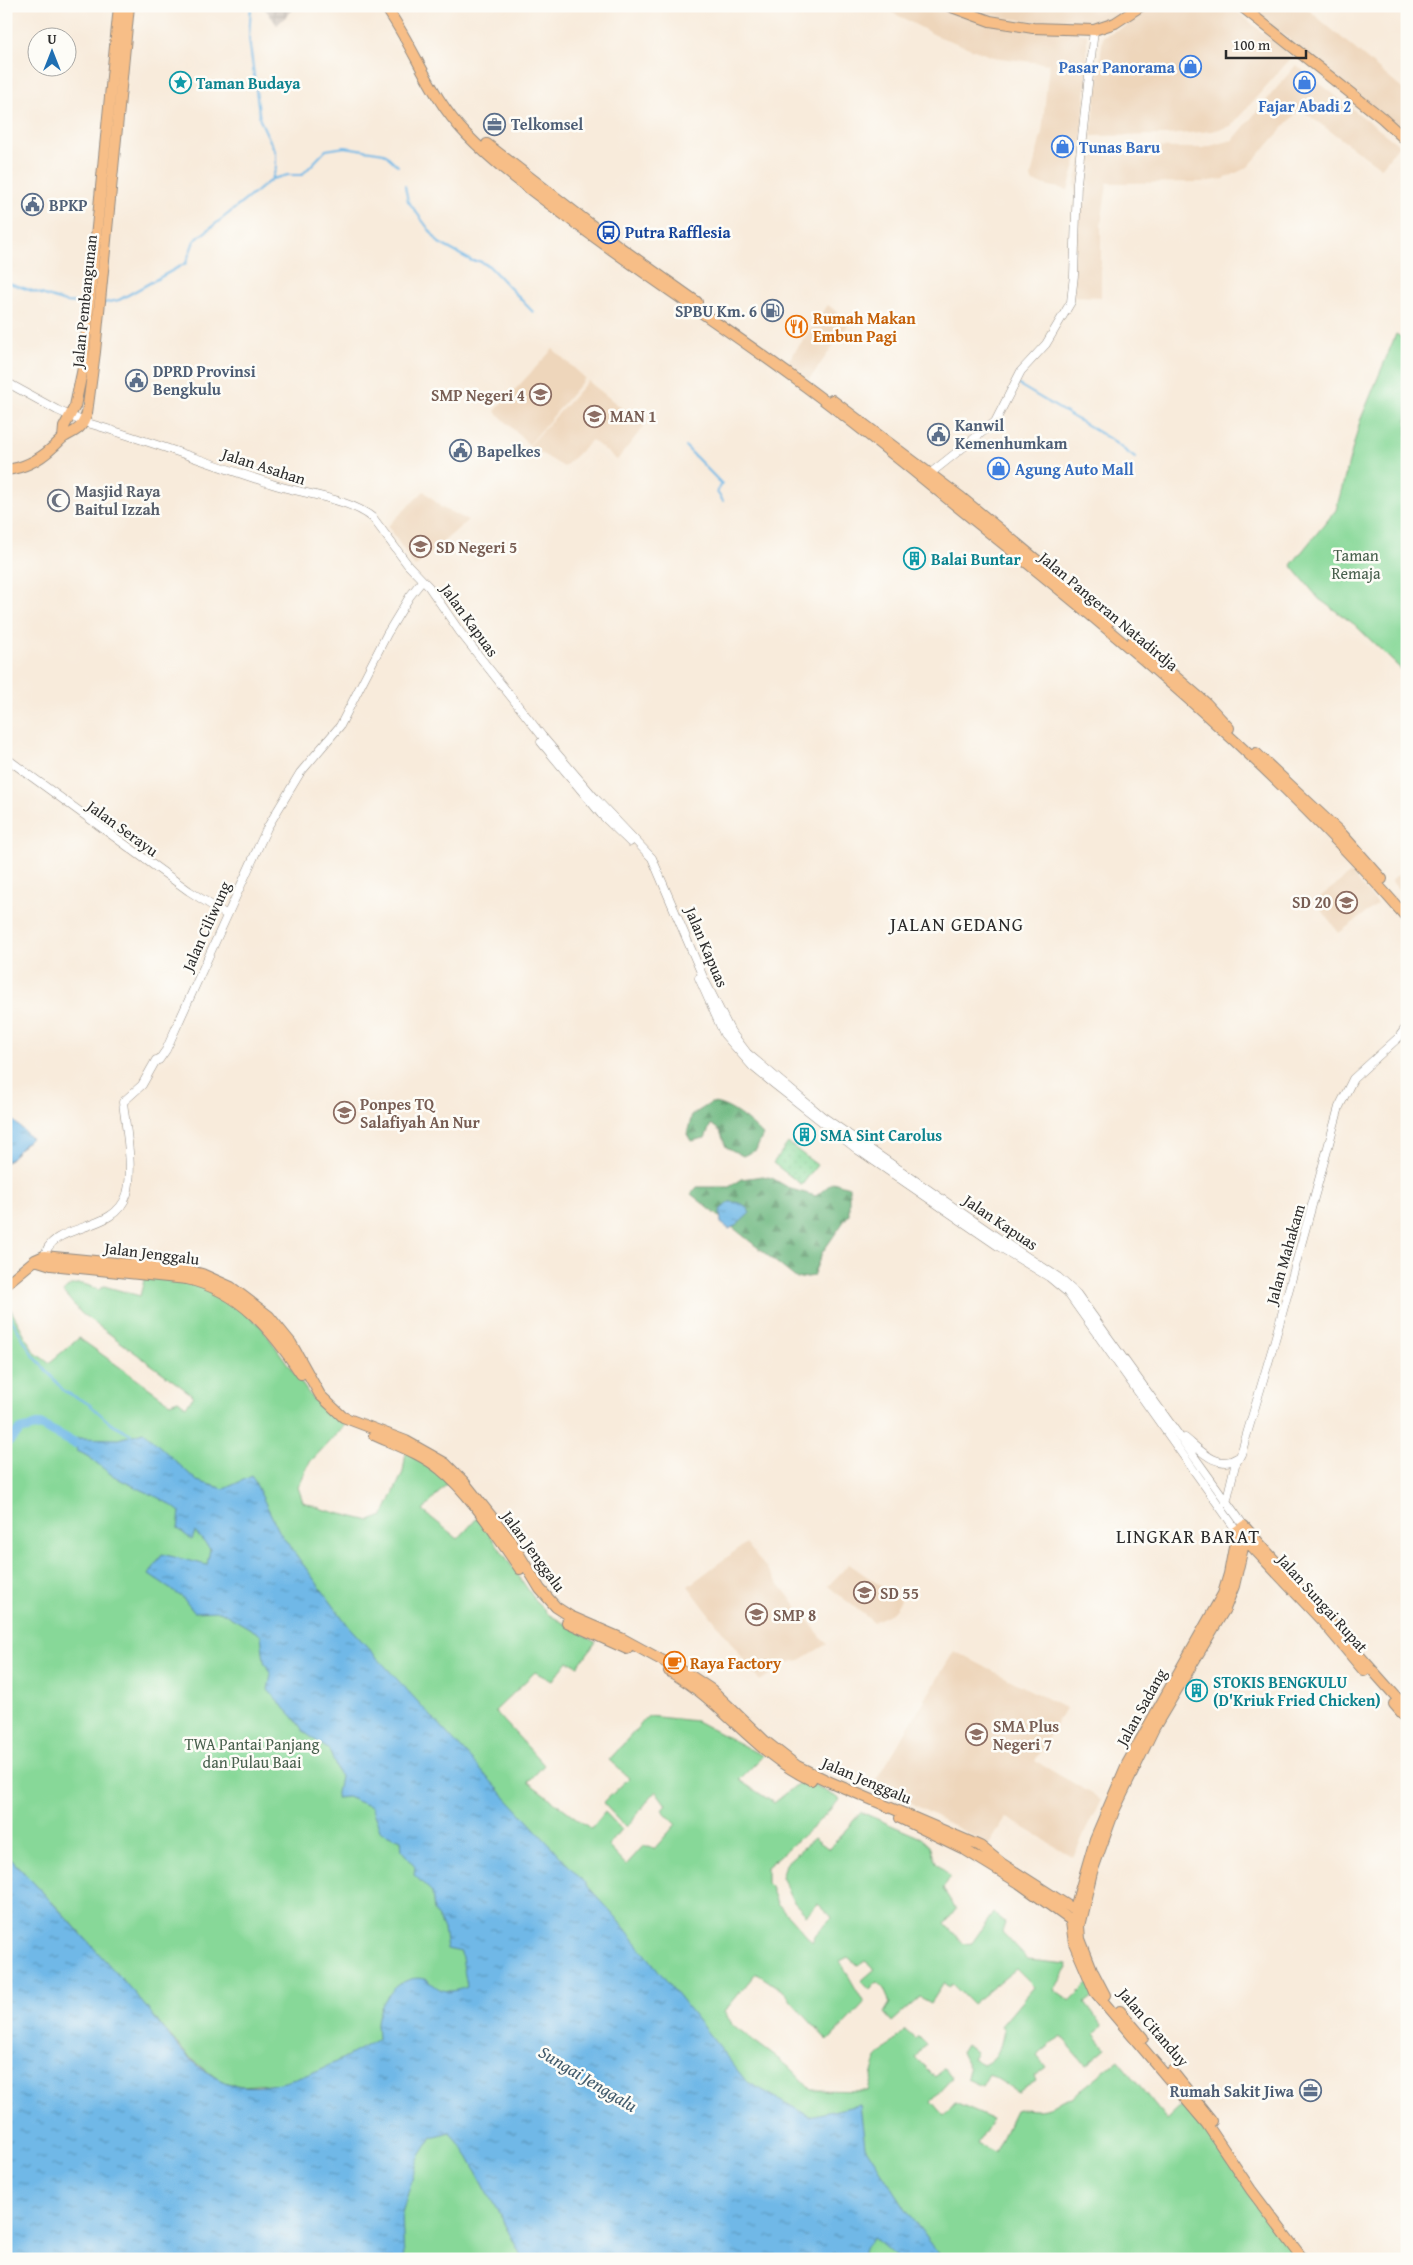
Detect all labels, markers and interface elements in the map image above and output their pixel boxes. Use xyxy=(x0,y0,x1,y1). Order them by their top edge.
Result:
north arrow xyxy=(28,28,78,78)
scale bar xyxy=(1226,28,1306,60)
text: U xyxy=(47,29,57,49)
text: 100 m xyxy=(1233,34,1271,55)
place label: Pasar Panorama xyxy=(1059,55,1176,79)
shop icon: Pasar Panorama xyxy=(1179,55,1203,79)
shop icon: Fajar Abadi 2 xyxy=(1293,70,1317,94)
place icon: Taman Budaya xyxy=(168,71,192,95)
place label: Taman Budaya xyxy=(196,71,301,95)
place label: Fajar Abadi 2 xyxy=(1259,94,1351,118)
office icon: Telkomsel xyxy=(483,112,507,136)
place label: Telkomsel xyxy=(511,112,583,136)
shop icon: Tunas Baru xyxy=(1051,135,1075,159)
place label: Tunas Baru xyxy=(1079,135,1161,159)
public building icon: BPKP xyxy=(21,193,45,217)
place label: BPKP xyxy=(49,193,88,217)
bus stop icon: Putra Rafflesia xyxy=(597,220,621,244)
place label: Putra Rafflesia xyxy=(625,220,731,244)
street label: Jalan Pembangunan xyxy=(65,233,103,371)
place label: SPBU Km. 6 xyxy=(675,299,757,323)
fuel station icon: SPBU Km. 6 xyxy=(761,299,785,323)
place label: Rumah Makan Embun Pagi xyxy=(813,306,916,348)
restaurant icon: Rumah Makan Embun Pagi xyxy=(785,315,809,339)
place label: DPRD Provinsi Bengkulu xyxy=(153,359,256,401)
public building icon: DPRD Provinsi Bengkulu xyxy=(125,368,149,392)
place label: SMP Negeri 4 xyxy=(431,383,525,407)
school or university icon: SMP Negeri 4 xyxy=(529,383,553,407)
school or university icon: MAN 1 xyxy=(582,404,606,428)
place label: MAN 1 xyxy=(610,404,657,428)
place label: Kanwil Kemenhumkam xyxy=(955,413,1068,455)
public building icon: Kanwil Kemenhumkam xyxy=(927,422,951,446)
public building icon: Bapelkes xyxy=(449,439,473,463)
place label: Bapelkes xyxy=(477,439,541,463)
street label: Jalan Asahan xyxy=(217,441,309,491)
shop icon: Agung Auto Mall xyxy=(987,457,1011,481)
place label: Agung Auto Mall xyxy=(1015,457,1134,481)
place label: Masjid Raya Baitul Izzah xyxy=(75,479,161,521)
mosque icon: Masjid Raya Baitul Izzah xyxy=(47,488,71,512)
school or university icon: SD Negeri 5 xyxy=(408,535,432,559)
place label: SD Negeri 5 xyxy=(436,535,517,559)
park label: Taman Remaja xyxy=(1331,543,1381,585)
street label: Jalan Pangeran Natadirdja xyxy=(1033,544,1184,677)
building icon: Balai Buntar xyxy=(903,547,927,571)
place label: Balai Buntar xyxy=(931,547,1022,571)
street label: Jalan Kapuas xyxy=(434,577,505,662)
street label: Jalan Serayu xyxy=(81,793,164,862)
street label: Jalan Ciliwung xyxy=(175,877,237,977)
place label: SD 20 xyxy=(1292,890,1331,914)
school or university icon: SD 20 xyxy=(1335,890,1359,914)
street label: Jalan Kapuas xyxy=(678,901,735,991)
district label: JALAN GEDANG xyxy=(888,910,1024,938)
place label: Ponpes TQ Salafiyah An Nur xyxy=(360,1092,481,1134)
school or university icon: Ponpes TQ Salafiyah An Nur xyxy=(332,1101,356,1125)
building icon: SMA Sint Carolus xyxy=(792,1123,816,1147)
place label: SMA Sint Carolus xyxy=(820,1123,942,1147)
street label: Jalan Kapuas xyxy=(957,1187,1043,1256)
street label: Jalan Mahakam xyxy=(1259,1201,1311,1309)
street label: Jalan Jenggalu xyxy=(101,1235,201,1271)
street label: Jalan Jenggalu xyxy=(495,1504,572,1597)
district label: LINGKAR BARAT xyxy=(1116,1522,1260,1550)
street label: Jalan Sungai Rupat xyxy=(1271,1547,1374,1658)
school or university icon: SD 55 xyxy=(852,1581,876,1605)
place label: SD 55 xyxy=(880,1581,919,1605)
school or university icon: SMP 8 xyxy=(745,1603,769,1627)
place label: SMP 8 xyxy=(773,1603,816,1627)
cafe icon: Raya Factory xyxy=(662,1651,686,1675)
place label: Raya Factory xyxy=(690,1651,782,1675)
street label: Jalan Sadang xyxy=(1109,1664,1172,1752)
place label: STOKIS BENGKULU (D'Kriuk Fried Chicken) xyxy=(1213,1670,1381,1712)
building icon: STOKIS BENGKULU (D'Kriuk Fried Chicken) xyxy=(1185,1679,1209,1703)
place label: SMA Plus Negeri 7 xyxy=(993,1714,1059,1756)
school or university icon: SMA Plus Negeri 7 xyxy=(965,1723,989,1747)
park label: TWA Pantai Panjang dan Pulau Baai xyxy=(185,1732,319,1774)
street label: Jalan Jenggalu xyxy=(817,1750,916,1810)
street label: Jalan Citanduy xyxy=(1112,1981,1195,2072)
water label: Sungai Jenggalu xyxy=(534,2038,643,2119)
place label: Rumah Sakit Jiwa xyxy=(1170,2079,1295,2103)
office icon: Rumah Sakit Jiwa xyxy=(1298,2079,1322,2103)

